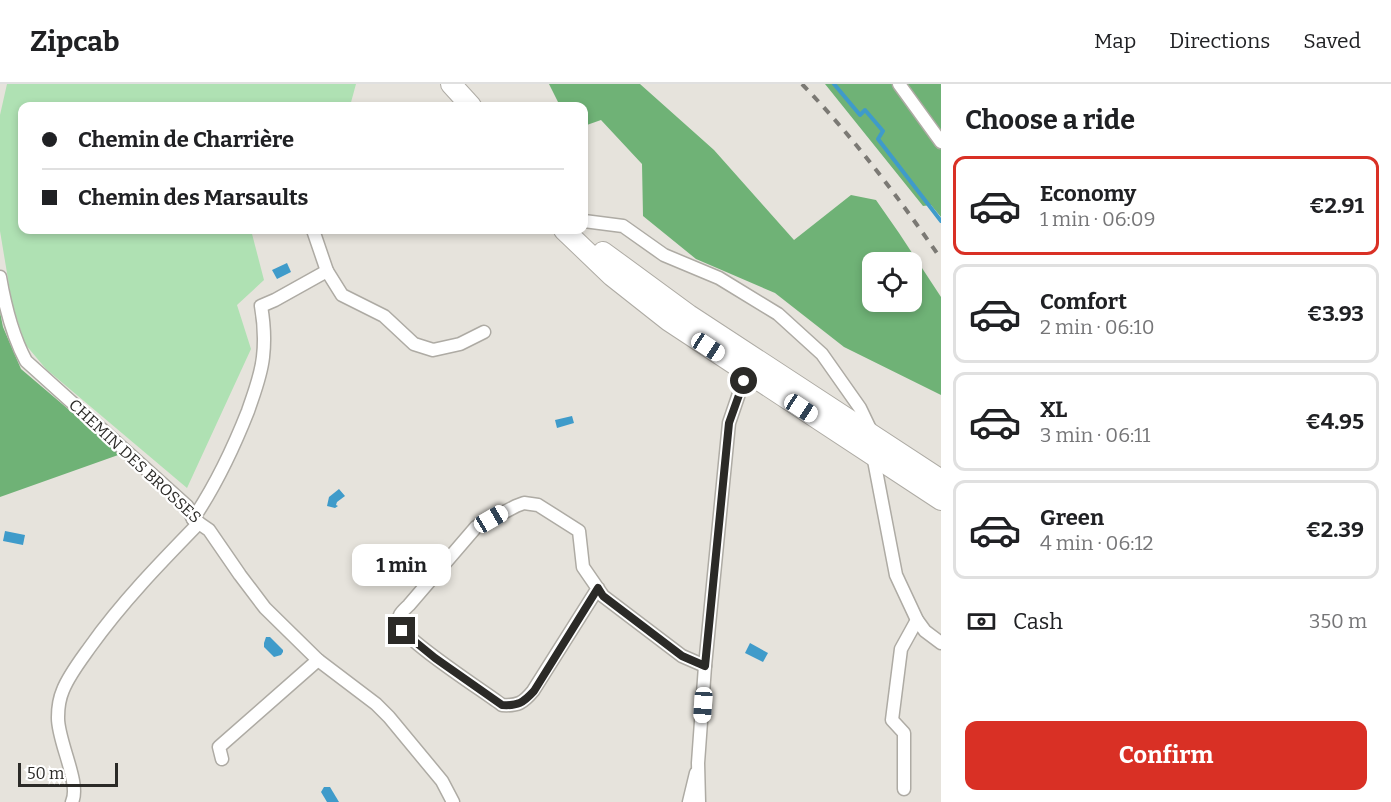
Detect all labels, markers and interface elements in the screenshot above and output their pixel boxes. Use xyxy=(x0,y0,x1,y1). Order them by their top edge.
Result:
text: Zipcab xyxy=(30,25,119,58)
text: Map xyxy=(1094,28,1136,54)
text: Directions xyxy=(1169,28,1270,54)
text: Saved xyxy=(1303,28,1361,54)
text: Choose a ride xyxy=(965,104,1135,136)
text: Chemin de Charrière xyxy=(78,126,294,153)
icon: car xyxy=(968,179,1022,233)
text: Economy xyxy=(1040,180,1136,207)
text: Chemin des Marsaults xyxy=(78,184,308,211)
text: €2.91 xyxy=(1309,192,1364,219)
text: 1 min · 06:09 xyxy=(1040,207,1155,231)
map controls xyxy=(862,252,922,312)
button: locate xyxy=(862,252,922,312)
icon: car xyxy=(968,287,1022,341)
text: Comfort xyxy=(1040,288,1127,315)
text: €3.93 xyxy=(1307,300,1364,327)
text: 2 min · 06:10 xyxy=(1040,315,1155,339)
car xyxy=(688,330,728,364)
route start xyxy=(730,367,757,394)
car xyxy=(781,391,821,425)
street label: CHEMIN DES BROSSES xyxy=(65,395,205,527)
icon: car xyxy=(968,395,1022,449)
text: XL xyxy=(1040,396,1067,423)
text: €4.95 xyxy=(1306,408,1364,435)
text: 3 min · 06:11 xyxy=(1040,423,1150,447)
car xyxy=(471,502,511,536)
icon: car xyxy=(968,503,1022,557)
text: Green xyxy=(1040,504,1104,531)
text: €2.39 xyxy=(1306,516,1364,543)
text: 4 min · 06:12 xyxy=(1040,531,1153,555)
callout: 1 min xyxy=(352,544,452,586)
text: 1 min xyxy=(376,553,427,577)
icon: cash xyxy=(965,605,998,638)
text: Cash xyxy=(1013,608,1063,635)
text: 350 m xyxy=(1309,609,1367,633)
route end xyxy=(388,617,415,644)
car xyxy=(693,686,713,724)
button: Confirm xyxy=(965,721,1367,790)
scale bar xyxy=(18,760,118,788)
text: 50 m xyxy=(27,764,64,783)

